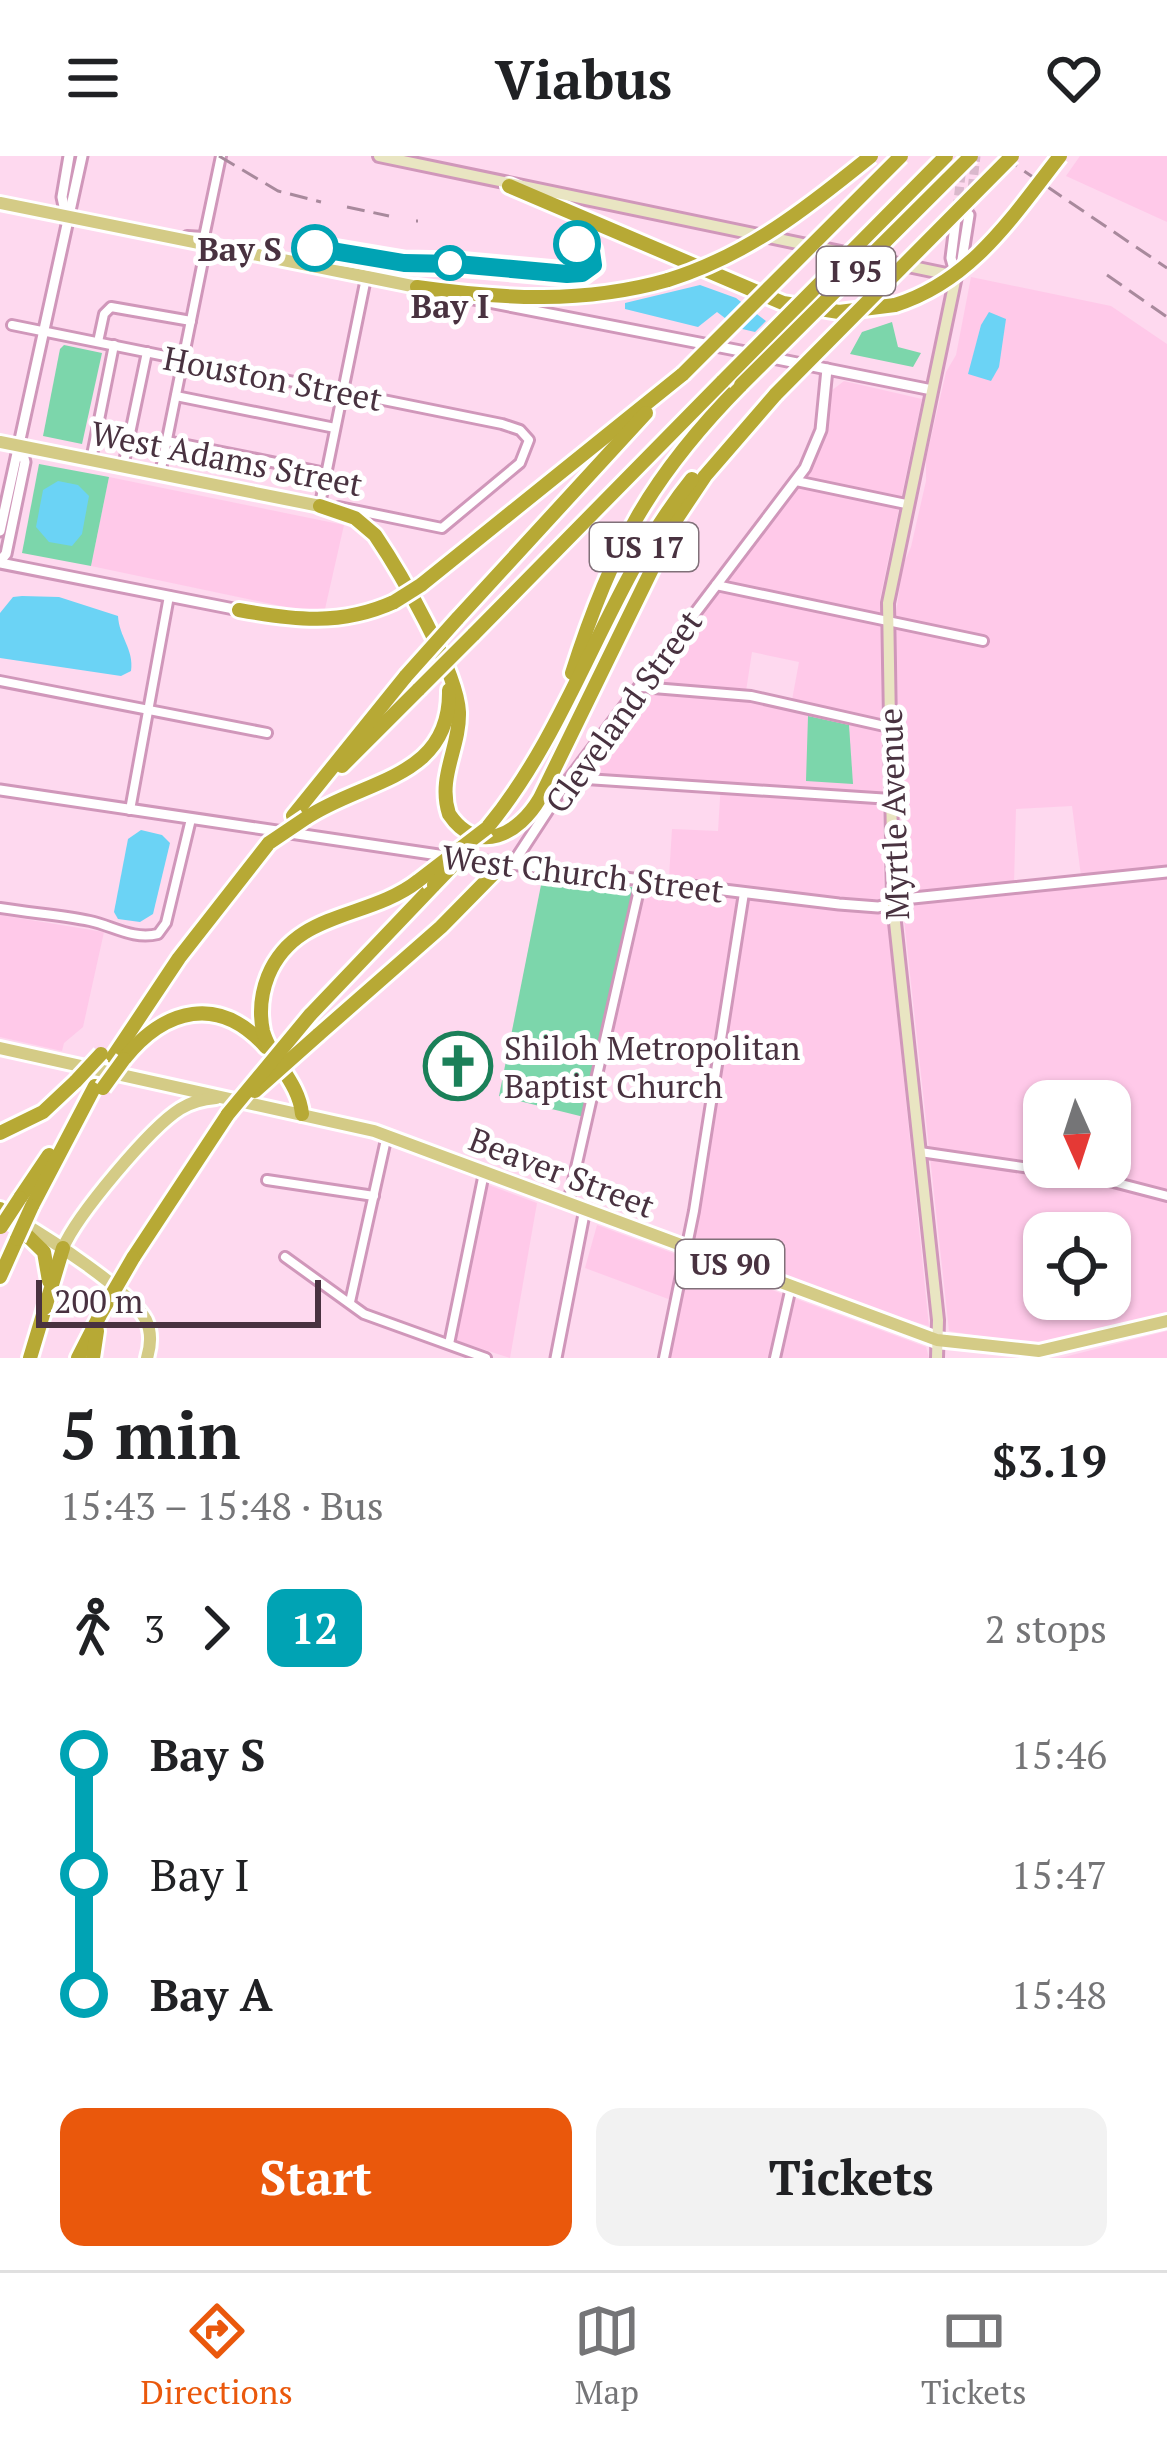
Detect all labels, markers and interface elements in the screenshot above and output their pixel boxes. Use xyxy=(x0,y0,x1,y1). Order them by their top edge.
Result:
text: Viabus xyxy=(495,43,672,114)
icon: menu xyxy=(60,45,126,111)
icon: heart xyxy=(1041,45,1107,111)
unlabelled marker xyxy=(555,222,599,266)
marker: Bay S xyxy=(293,226,337,270)
place label: Bay S xyxy=(197,227,282,270)
marker: Bay I xyxy=(434,247,466,279)
road number: I 95 xyxy=(817,247,895,295)
place label: Bay I xyxy=(411,284,489,327)
street label: Houston Street xyxy=(160,336,386,420)
street label: West Adams Street xyxy=(88,411,366,505)
road number: US 17 xyxy=(590,523,698,571)
street label: Cleveland Street xyxy=(535,601,711,821)
street label: Myrtle Avenue xyxy=(868,707,918,921)
street label: West Church Street xyxy=(440,834,726,912)
place label: Shiloh Metropolitan Baptist Church xyxy=(504,1026,801,1107)
church icon: Shiloh Metropolitan Baptist Church xyxy=(423,1031,493,1101)
north arrow xyxy=(1023,1080,1131,1188)
map controls xyxy=(1023,1080,1131,1320)
street label: Beaver Street xyxy=(463,1117,661,1227)
button: locate xyxy=(1023,1212,1131,1320)
road number: US 90 xyxy=(676,1240,784,1288)
scale bar xyxy=(36,1274,321,1327)
text: 200 m xyxy=(54,1279,143,1322)
text: 5 min xyxy=(60,1390,241,1478)
text: $3.19 xyxy=(992,1430,1107,1490)
text: 15:43 – 15:48 · Bus xyxy=(60,1479,384,1531)
icon: walk xyxy=(60,1595,126,1661)
icon: forward xyxy=(183,1595,249,1661)
text: 12 xyxy=(291,1600,338,1656)
text: 3 xyxy=(144,1602,165,1654)
text: 2 stops xyxy=(985,1602,1107,1654)
text: Bay S xyxy=(150,1724,265,1784)
text: 15:46 xyxy=(1011,1728,1107,1780)
text: Bay I xyxy=(150,1844,250,1904)
text: 15:47 xyxy=(1011,1848,1107,1900)
text: Bay A xyxy=(150,1964,273,2024)
text: 15:48 xyxy=(1011,1968,1107,2020)
button: Start xyxy=(60,2108,572,2246)
button: Tickets xyxy=(596,2108,1107,2246)
tab: Directions xyxy=(141,2298,293,2413)
tab: Map xyxy=(574,2298,640,2413)
tab: Tickets xyxy=(921,2298,1026,2413)

